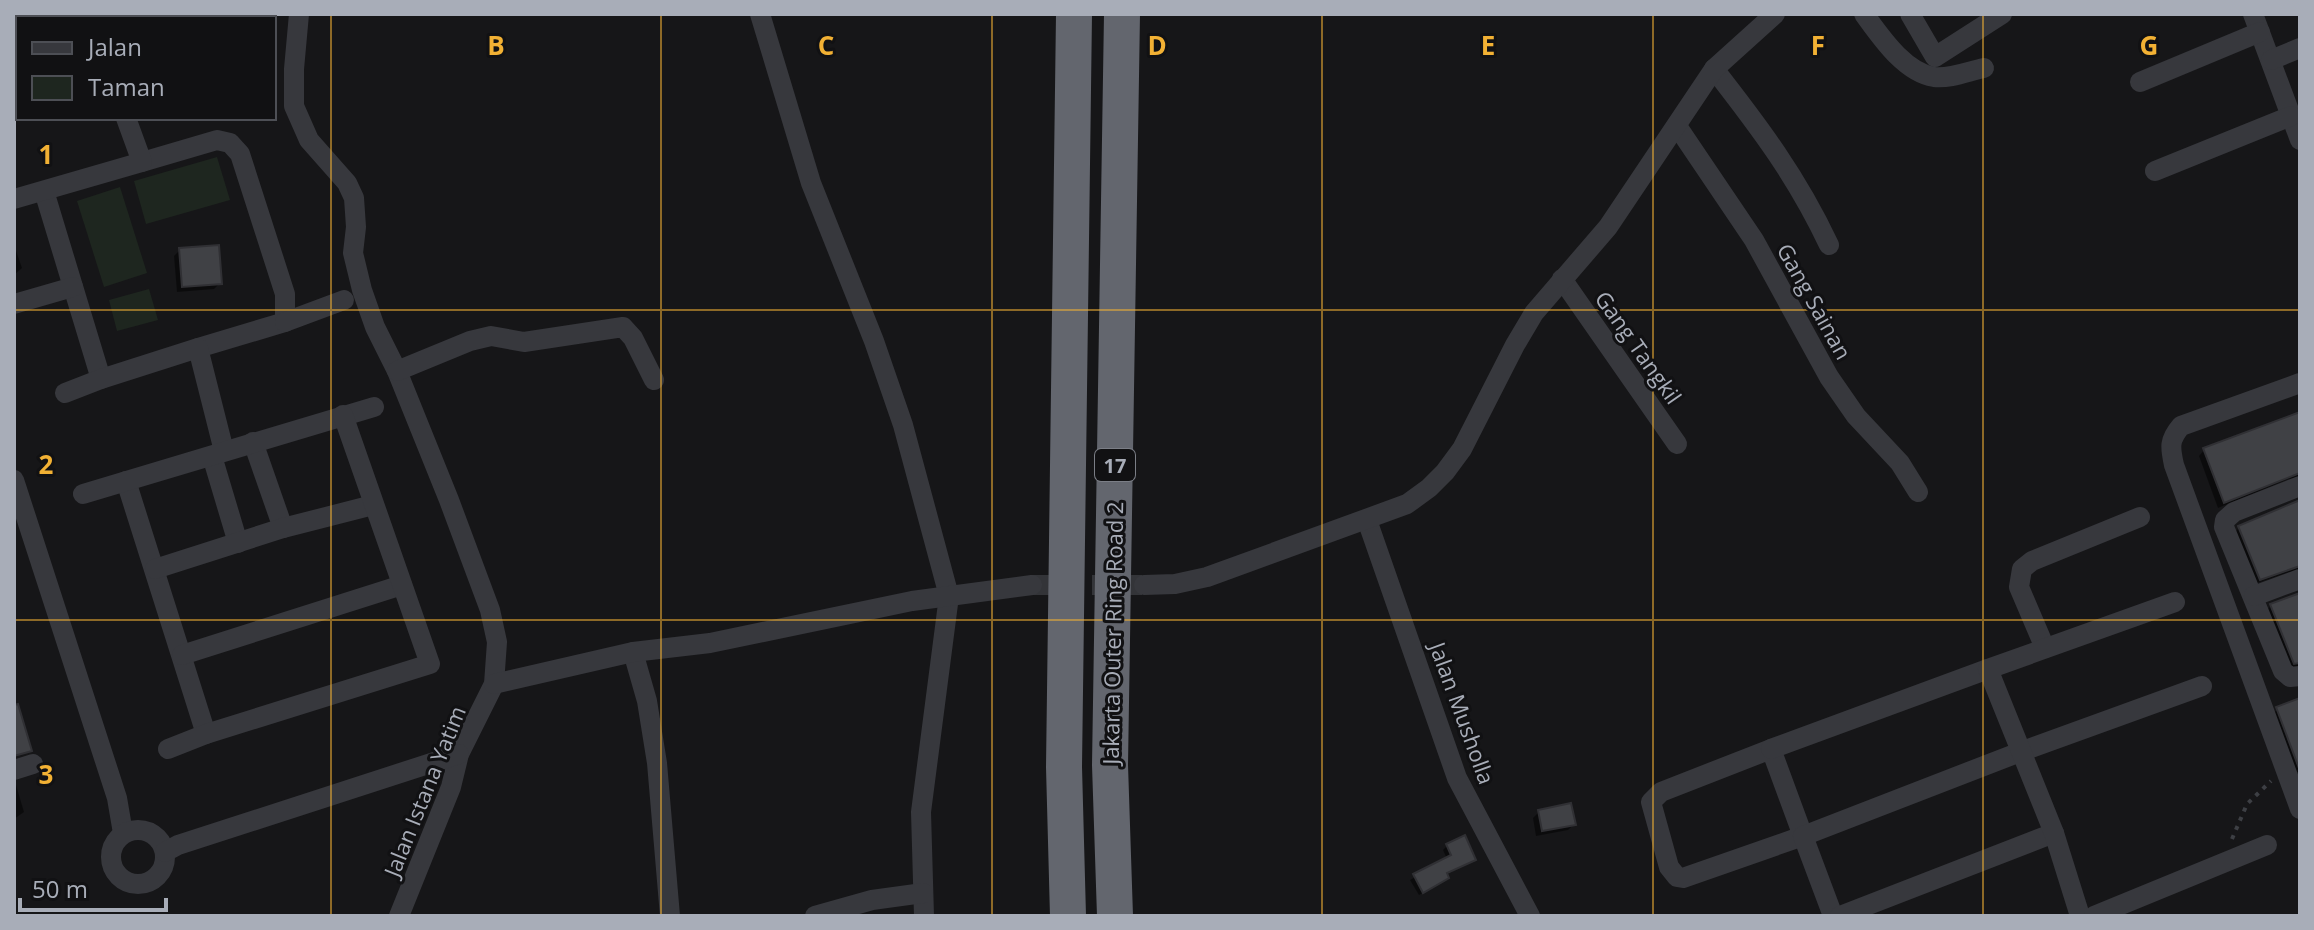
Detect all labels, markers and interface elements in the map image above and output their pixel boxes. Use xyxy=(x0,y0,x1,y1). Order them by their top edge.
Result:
legend xyxy=(16,16,276,120)
text: B xyxy=(487,27,505,63)
text: C xyxy=(818,27,834,63)
text: D xyxy=(1147,27,1167,63)
text: E xyxy=(1481,27,1495,63)
text: F xyxy=(1811,27,1825,63)
text: G xyxy=(2140,27,2158,63)
text: Jalan xyxy=(86,30,142,63)
text: Taman xyxy=(88,70,165,103)
text: 1 xyxy=(39,136,53,172)
street label: Gang Sainan xyxy=(1771,238,1859,364)
street label: Gang Tangkil xyxy=(1589,284,1689,410)
text: 2 xyxy=(39,446,54,482)
road number: 17 xyxy=(1095,449,1135,481)
street label: Jakarta Outer Ring Road 2 xyxy=(1095,501,1129,767)
street label: Jalan Musholla xyxy=(1423,636,1503,788)
street label: Jalan Istana Yatim xyxy=(375,701,472,883)
text: 3 xyxy=(39,756,53,792)
scale bar xyxy=(20,862,166,912)
text: 50 m xyxy=(32,872,88,905)

